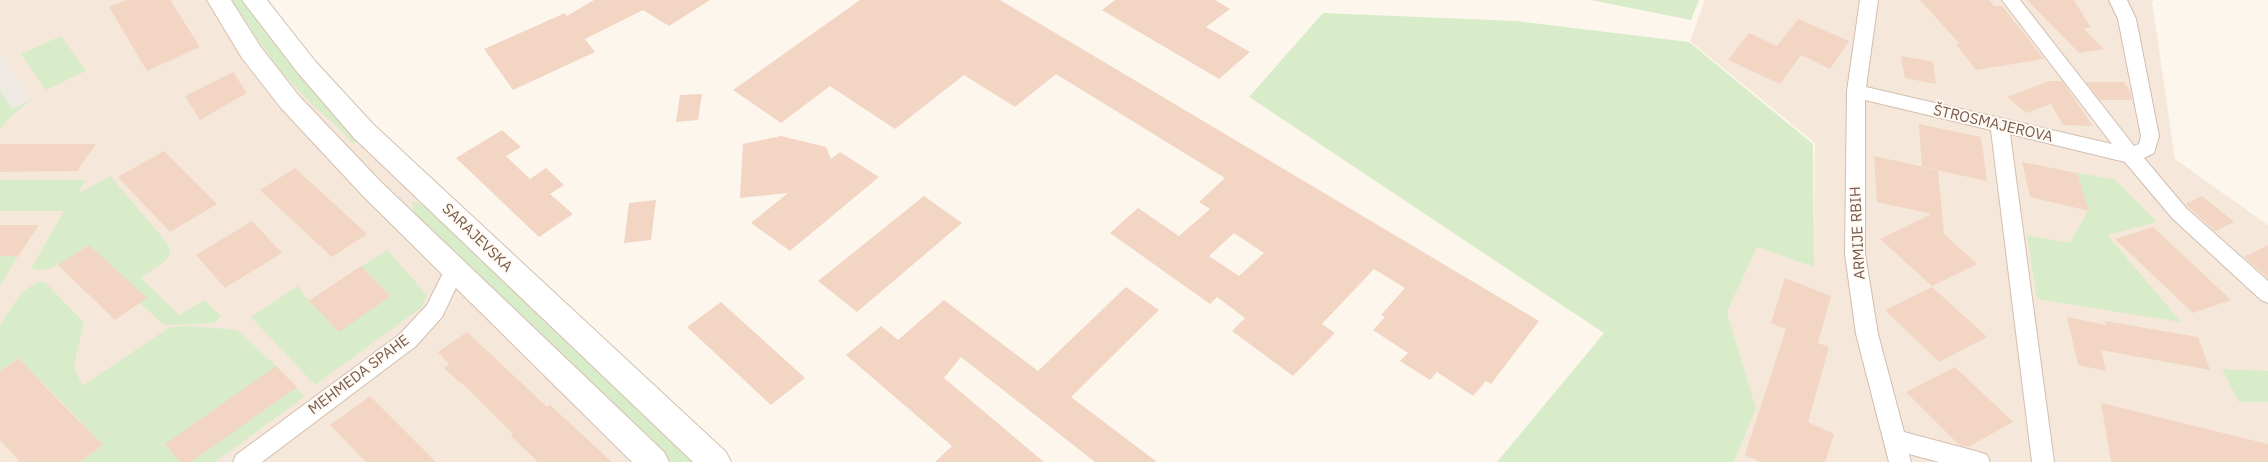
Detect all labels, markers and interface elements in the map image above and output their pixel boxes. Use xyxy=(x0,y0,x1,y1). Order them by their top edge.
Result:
street label: ŠTROSMAJEROVA xyxy=(1931,101,2055,147)
street label: ARMIJE RBIH xyxy=(1847,186,1869,280)
street label: SARAJEVSKA xyxy=(438,200,516,276)
street label: MEHMEDA SPAHE xyxy=(305,331,413,419)

